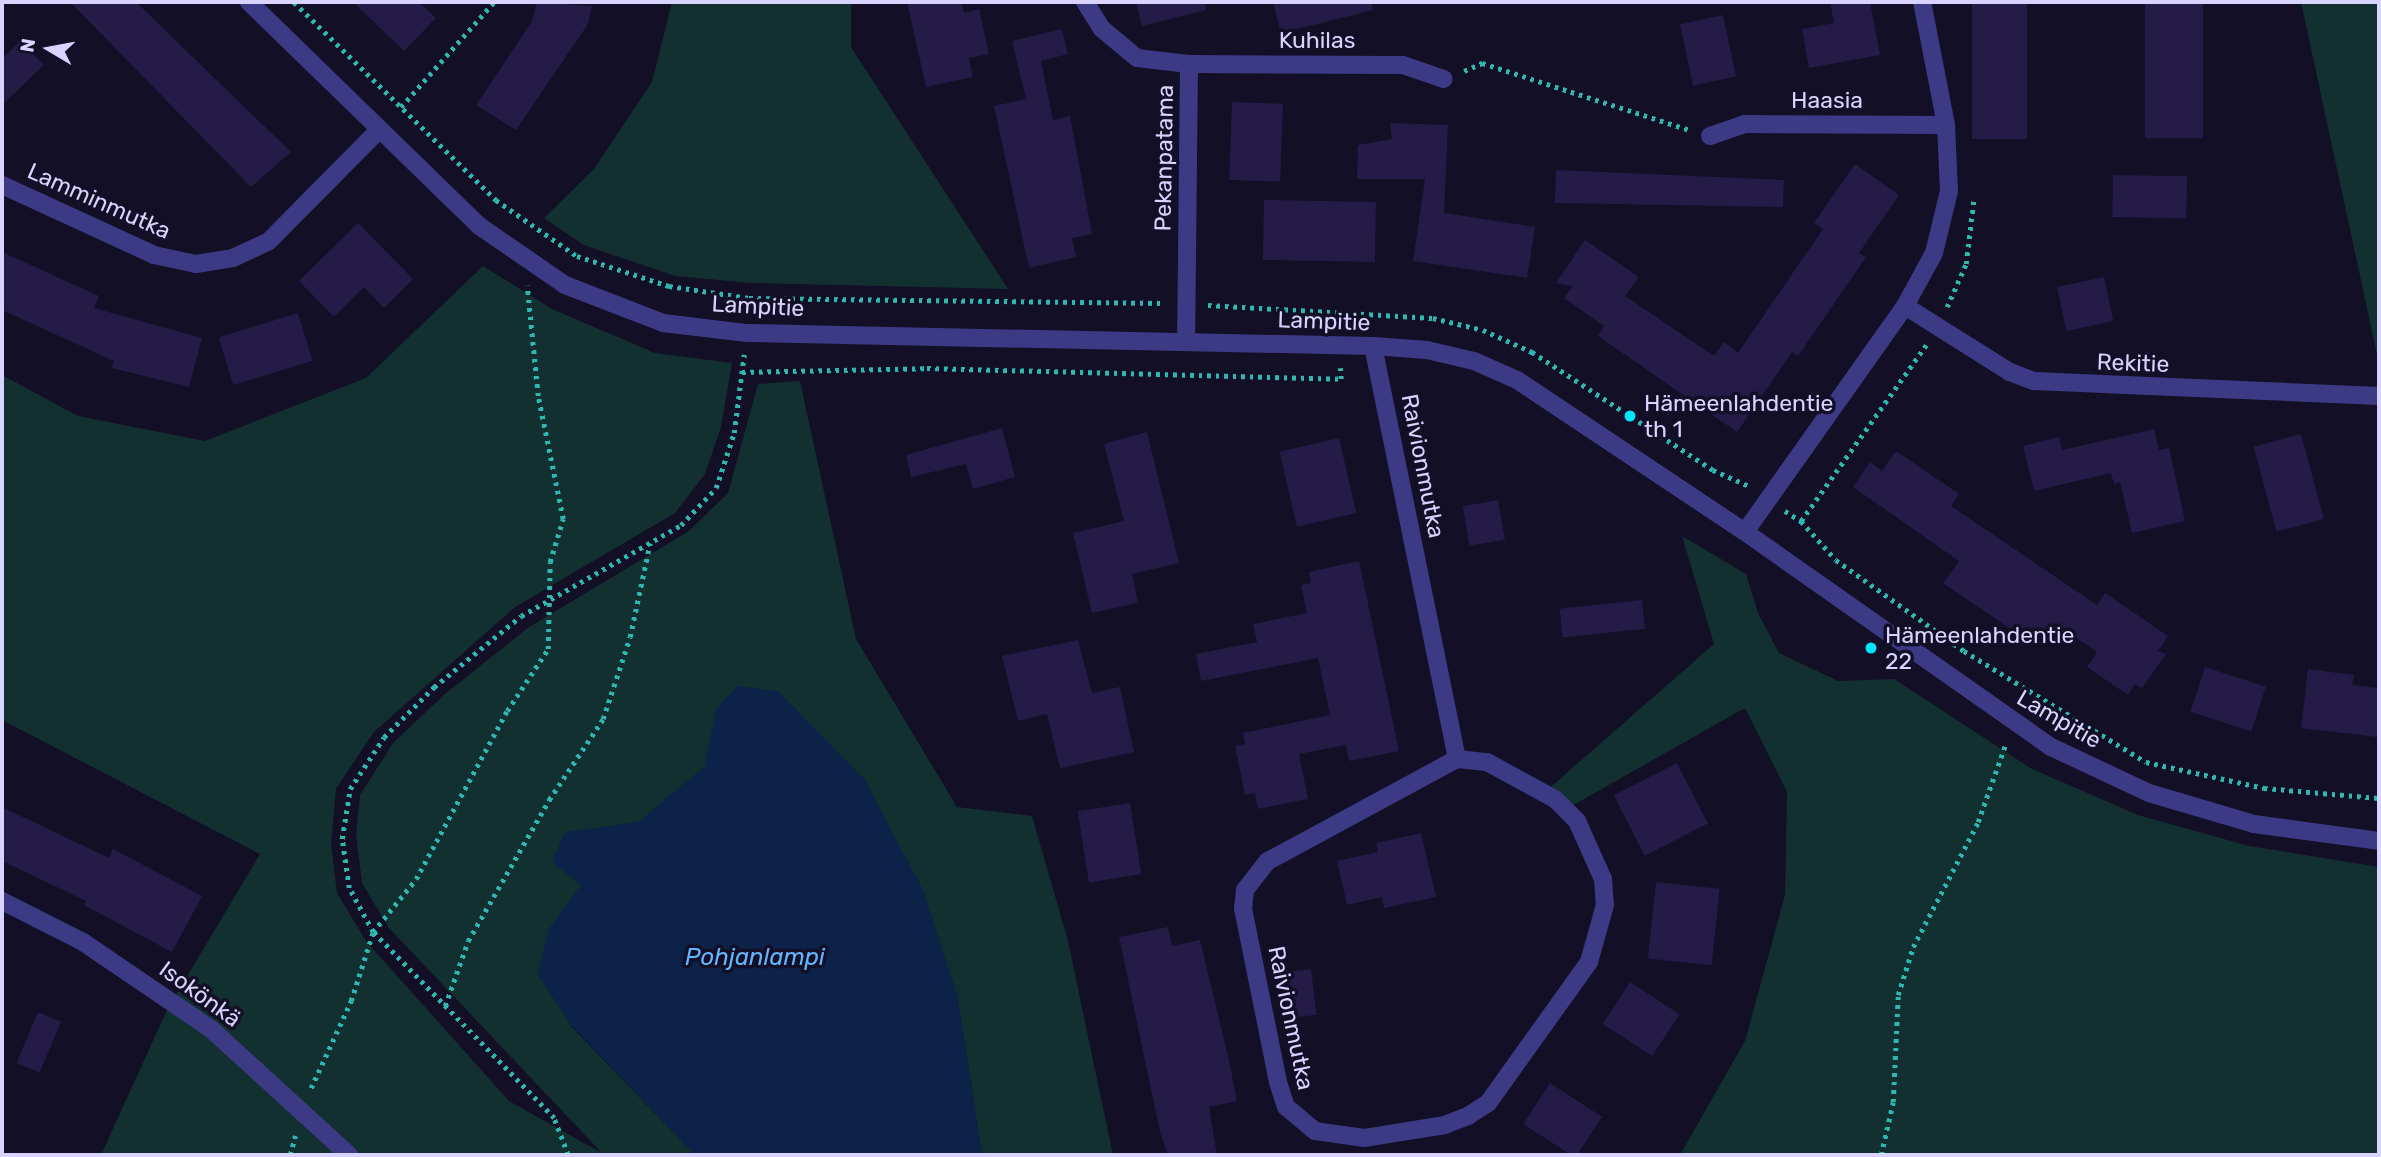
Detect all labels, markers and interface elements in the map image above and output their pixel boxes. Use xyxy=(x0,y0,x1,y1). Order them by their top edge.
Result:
north arrow xyxy=(14,14,84,84)
street label: Kuhilas xyxy=(1279,26,1355,54)
text: N xyxy=(15,37,40,54)
street label: Pekanpatama xyxy=(1149,84,1179,232)
street label: Haasia xyxy=(1791,86,1863,114)
street label: Lamminmutka xyxy=(23,157,175,245)
street label: Lampitie xyxy=(711,290,805,322)
street label: Lampitie xyxy=(1277,306,1371,336)
street label: Rekitie xyxy=(2096,348,2170,378)
place label: Hämeenlahdentie th 1 xyxy=(1644,389,1833,443)
street label: Raivionmutka xyxy=(1395,392,1451,540)
marker: Hämeenlahdentie th 1 xyxy=(1622,408,1638,424)
place label: Hämeenlahdentie 22 xyxy=(1885,621,2074,675)
marker: Hämeenlahdentie 22 xyxy=(1863,640,1879,656)
street label: Lampitie xyxy=(2012,684,2106,754)
water label: Pohjanlampi xyxy=(685,944,825,972)
street label: Raivionmutka xyxy=(1262,944,1320,1092)
street label: Isokönkä xyxy=(154,955,246,1033)

